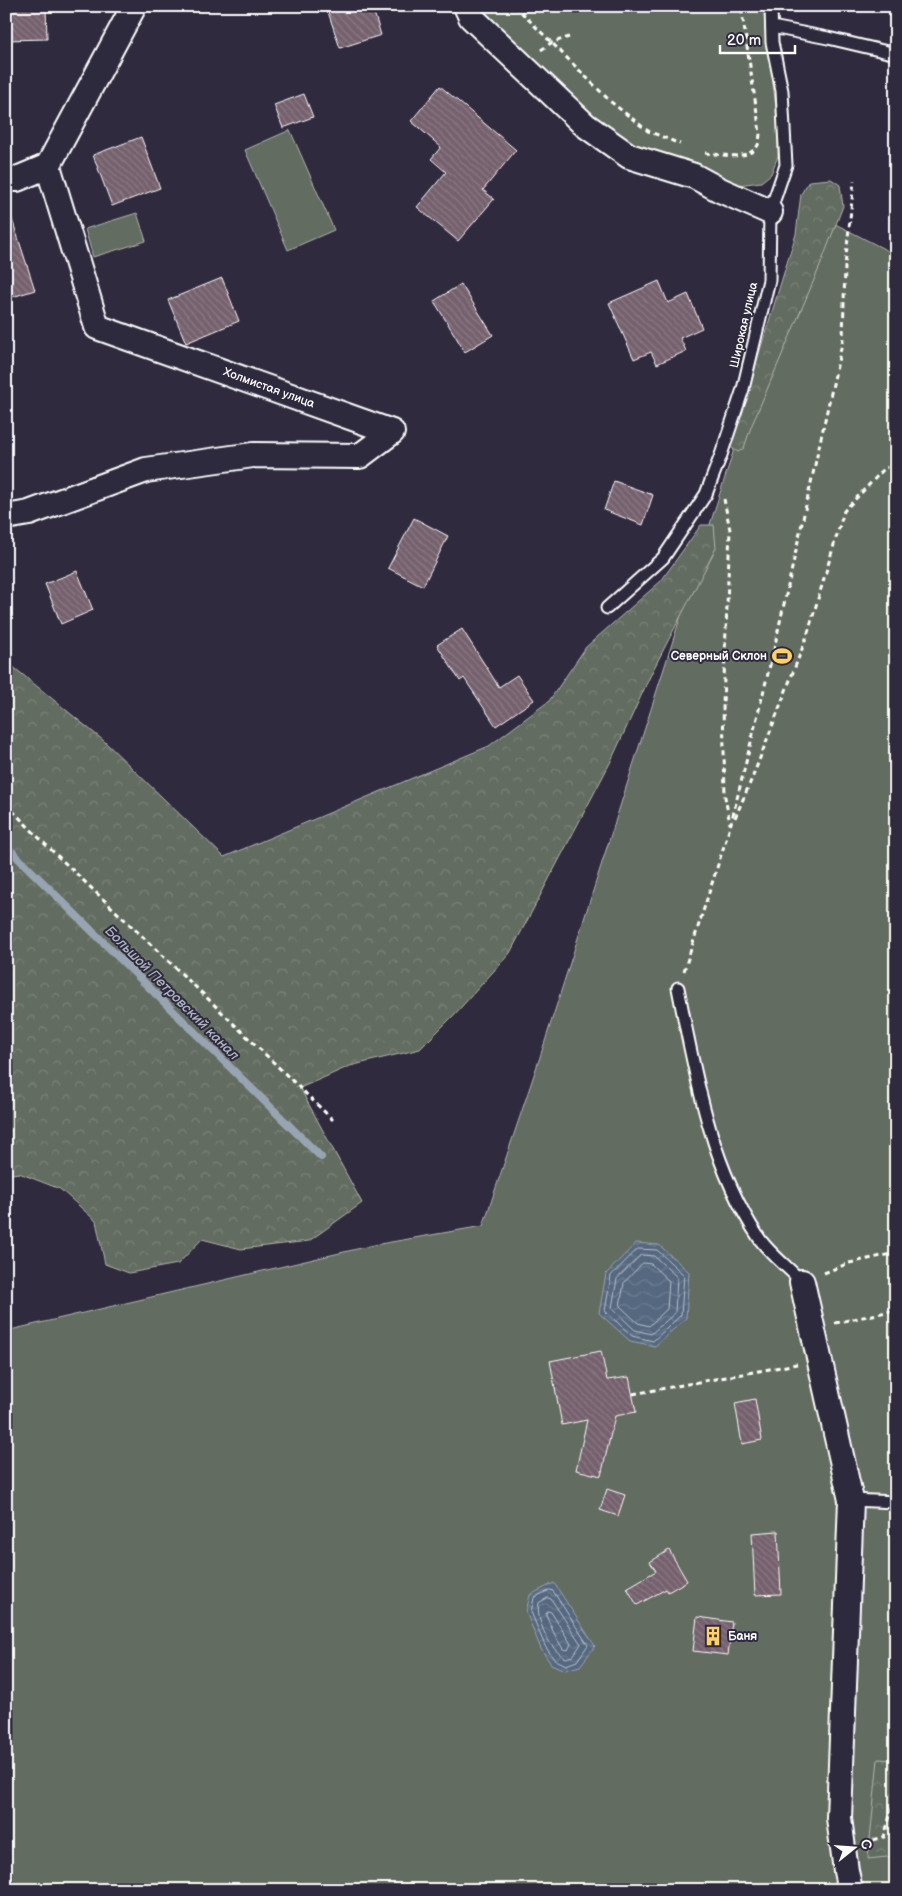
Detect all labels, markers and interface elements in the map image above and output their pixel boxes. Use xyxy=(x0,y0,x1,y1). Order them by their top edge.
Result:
scale bar xyxy=(720,22,794,54)
text: 20 m xyxy=(727,31,761,50)
street label: Широкая улица xyxy=(727,281,761,369)
street label: Холмистая улица xyxy=(221,364,317,412)
sports icon: Северный Склон xyxy=(771,645,793,667)
place label: Северный Склон xyxy=(671,649,767,664)
water label: Большой Петровский канал xyxy=(101,922,243,1064)
building icon: Баня xyxy=(702,1625,724,1647)
place label: Баня xyxy=(728,1629,757,1644)
north arrow xyxy=(830,1824,880,1874)
text: С xyxy=(856,1837,876,1852)

